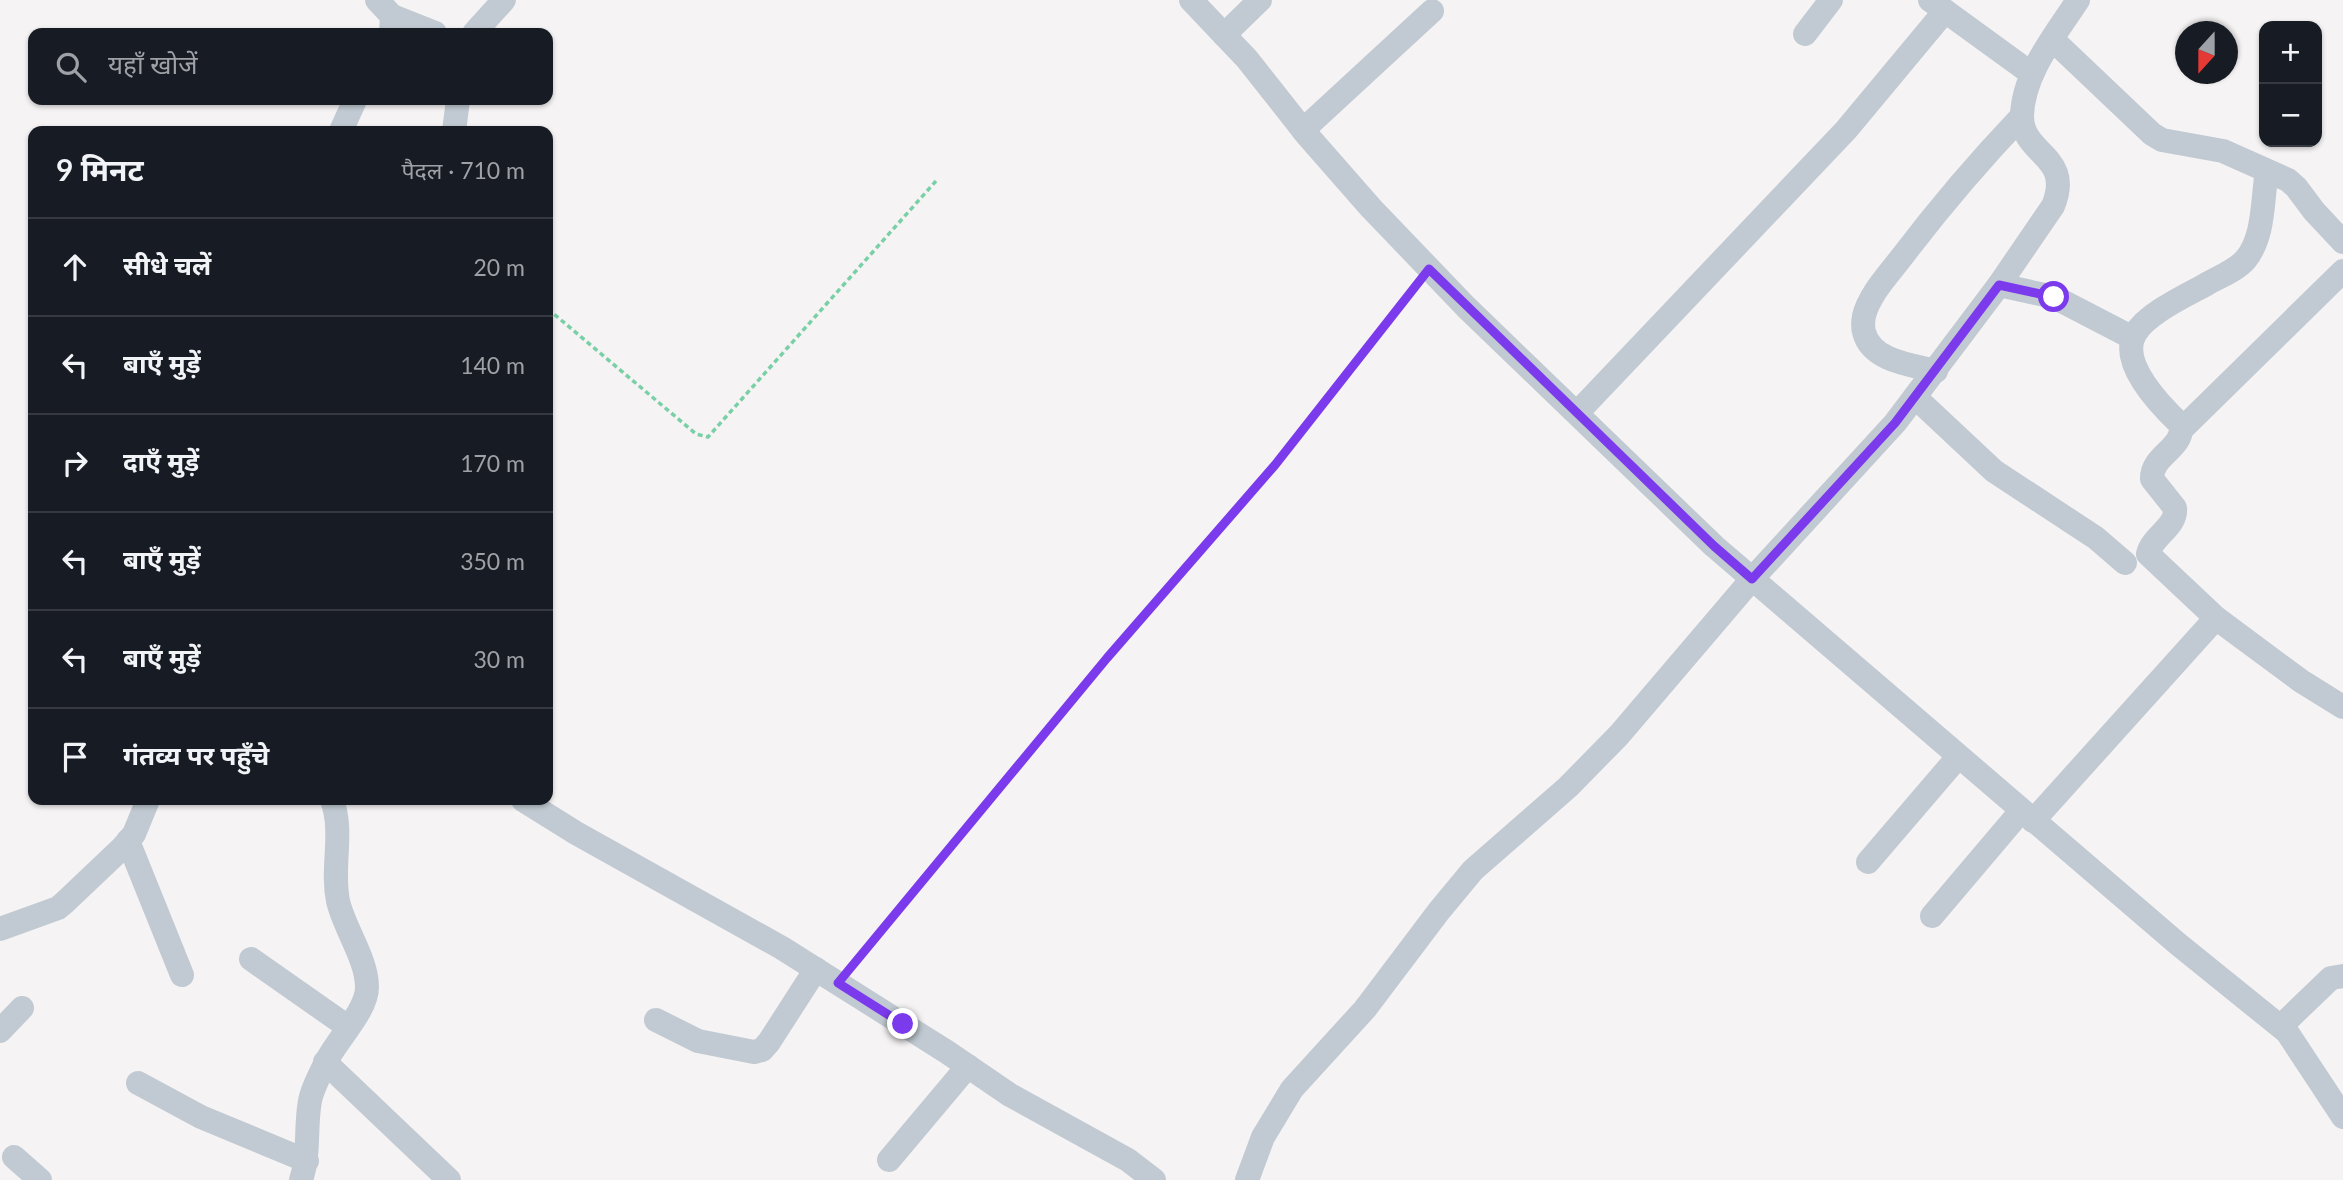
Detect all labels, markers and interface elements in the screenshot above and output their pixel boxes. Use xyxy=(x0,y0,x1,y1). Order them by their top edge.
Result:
north arrow xyxy=(2175,21,2238,84)
map controls xyxy=(2259,21,2322,147)
button: + xyxy=(2259,21,2322,84)
search box xyxy=(28,28,553,105)
icon: search xyxy=(52,48,90,86)
text: यहाँ खोजें xyxy=(108,48,198,80)
button: − xyxy=(2259,84,2322,147)
text: 9 मिनट xyxy=(56,151,144,187)
text: पैदल · 710 m xyxy=(402,156,525,184)
icon: ahead xyxy=(56,248,94,286)
text: सीधे चलें xyxy=(123,249,211,281)
text: 20 m xyxy=(474,253,525,281)
route start xyxy=(2038,281,2069,312)
icon: left xyxy=(56,346,94,384)
text: बाएँ मुड़ें xyxy=(123,347,201,379)
text: 140 m xyxy=(460,351,525,379)
icon: right xyxy=(56,444,94,482)
text: दाएँ मुड़ें xyxy=(123,445,199,477)
text: 170 m xyxy=(460,449,525,477)
icon: left xyxy=(56,542,94,580)
text: बाएँ मुड़ें xyxy=(123,543,201,575)
text: 350 m xyxy=(460,547,525,575)
icon: left xyxy=(56,640,94,678)
text: बाएँ मुड़ें xyxy=(123,641,201,673)
text: 30 m xyxy=(474,645,525,673)
icon: arrive xyxy=(56,738,94,776)
text: गंतव्य पर पहुँचे xyxy=(123,739,269,771)
route end xyxy=(887,1008,918,1039)

